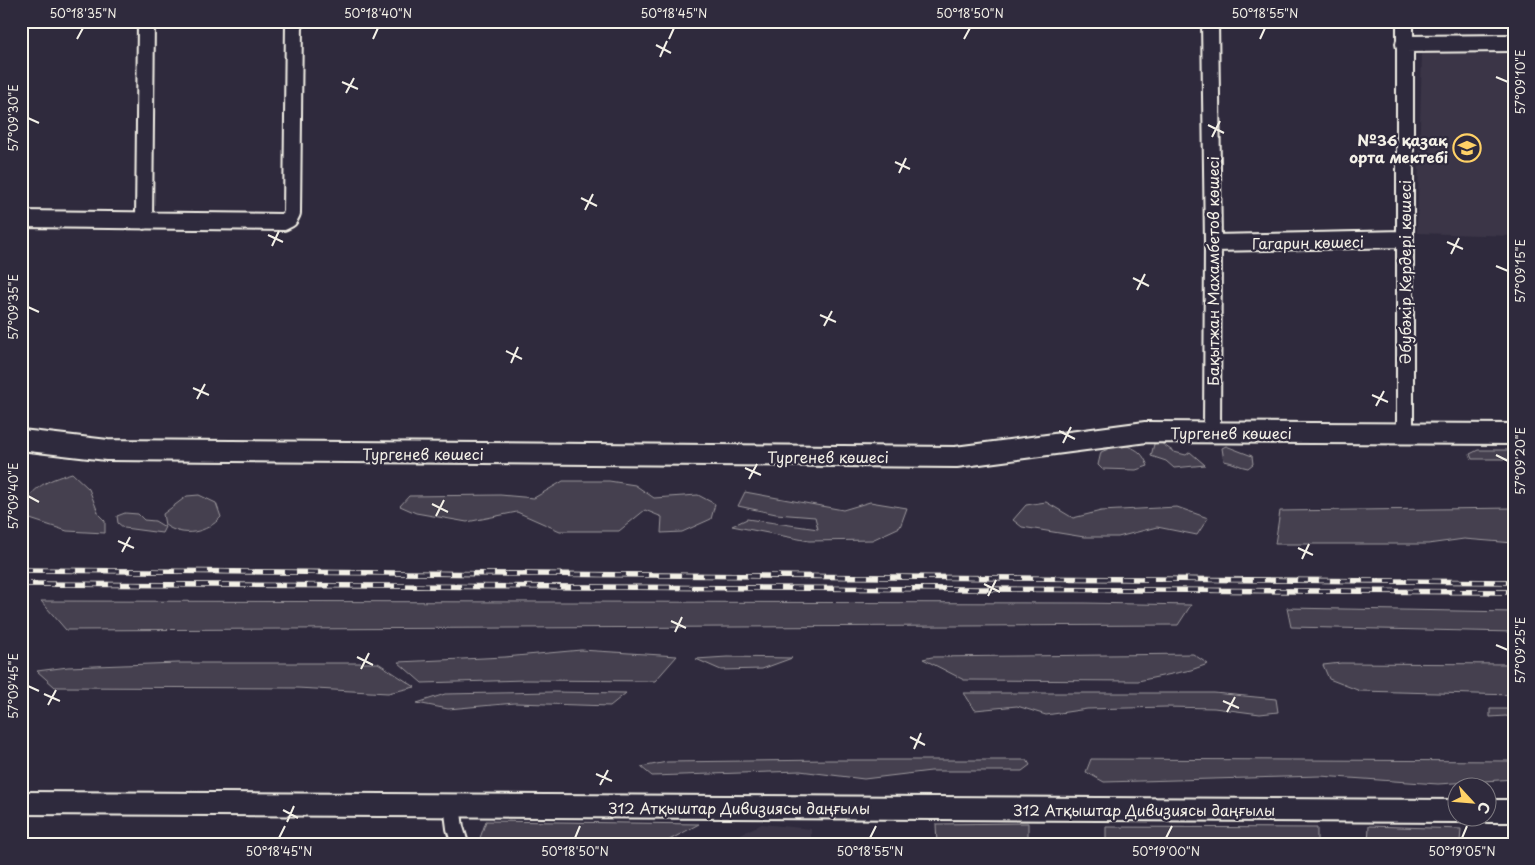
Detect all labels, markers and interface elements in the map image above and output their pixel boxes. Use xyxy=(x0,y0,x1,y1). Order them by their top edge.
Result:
text: 50°18'35"N xyxy=(49,4,117,22)
text: 50°18'40"N xyxy=(344,4,412,22)
text: 50°18'45"N xyxy=(641,4,707,22)
text: 50°18'50"N xyxy=(936,4,1004,22)
text: 50°18'55"N xyxy=(1232,4,1298,22)
text: 57°09'10"E xyxy=(1511,50,1529,114)
text: 57°09'30"E xyxy=(4,84,22,152)
place label: №36 қазақ орта мектебі xyxy=(1349,128,1448,168)
school or university icon: №36 қазақ орта мектебі xyxy=(1452,133,1482,163)
street label: Бақытжан Махамбетов көшесі xyxy=(1201,156,1224,386)
street label: Әбубәкір Кердері көшесі xyxy=(1393,180,1416,364)
street label: Гагарин көшесі xyxy=(1252,230,1364,254)
text: 57°09'15"E xyxy=(1511,239,1529,303)
text: 57°09'35"E xyxy=(4,274,22,340)
street label: Тургенев көшесі xyxy=(1170,421,1292,444)
text: 57°09'20"E xyxy=(1511,427,1529,495)
street label: Тургенев көшесі xyxy=(362,442,484,465)
street label: Тургенев көшесі xyxy=(767,445,889,468)
text: 57°09'40"E xyxy=(4,462,22,530)
text: 57°09'25"E xyxy=(1511,617,1529,683)
text: 57°09'45"E xyxy=(4,653,22,719)
north arrow xyxy=(1448,778,1498,828)
street label: 312 Атқыштар Дивизиясы даңғылы xyxy=(608,796,870,819)
street label: 312 Атқыштар Дивизиясы даңғылы xyxy=(1013,798,1275,821)
text: С xyxy=(1472,799,1496,817)
text: 50°18'45"N xyxy=(246,842,312,860)
text: 50°18'50"N xyxy=(541,842,609,860)
text: 50°18'55"N xyxy=(837,842,903,860)
text: 50°19'00"N xyxy=(1132,842,1200,860)
text: 50°19'05"N xyxy=(1428,842,1496,860)

